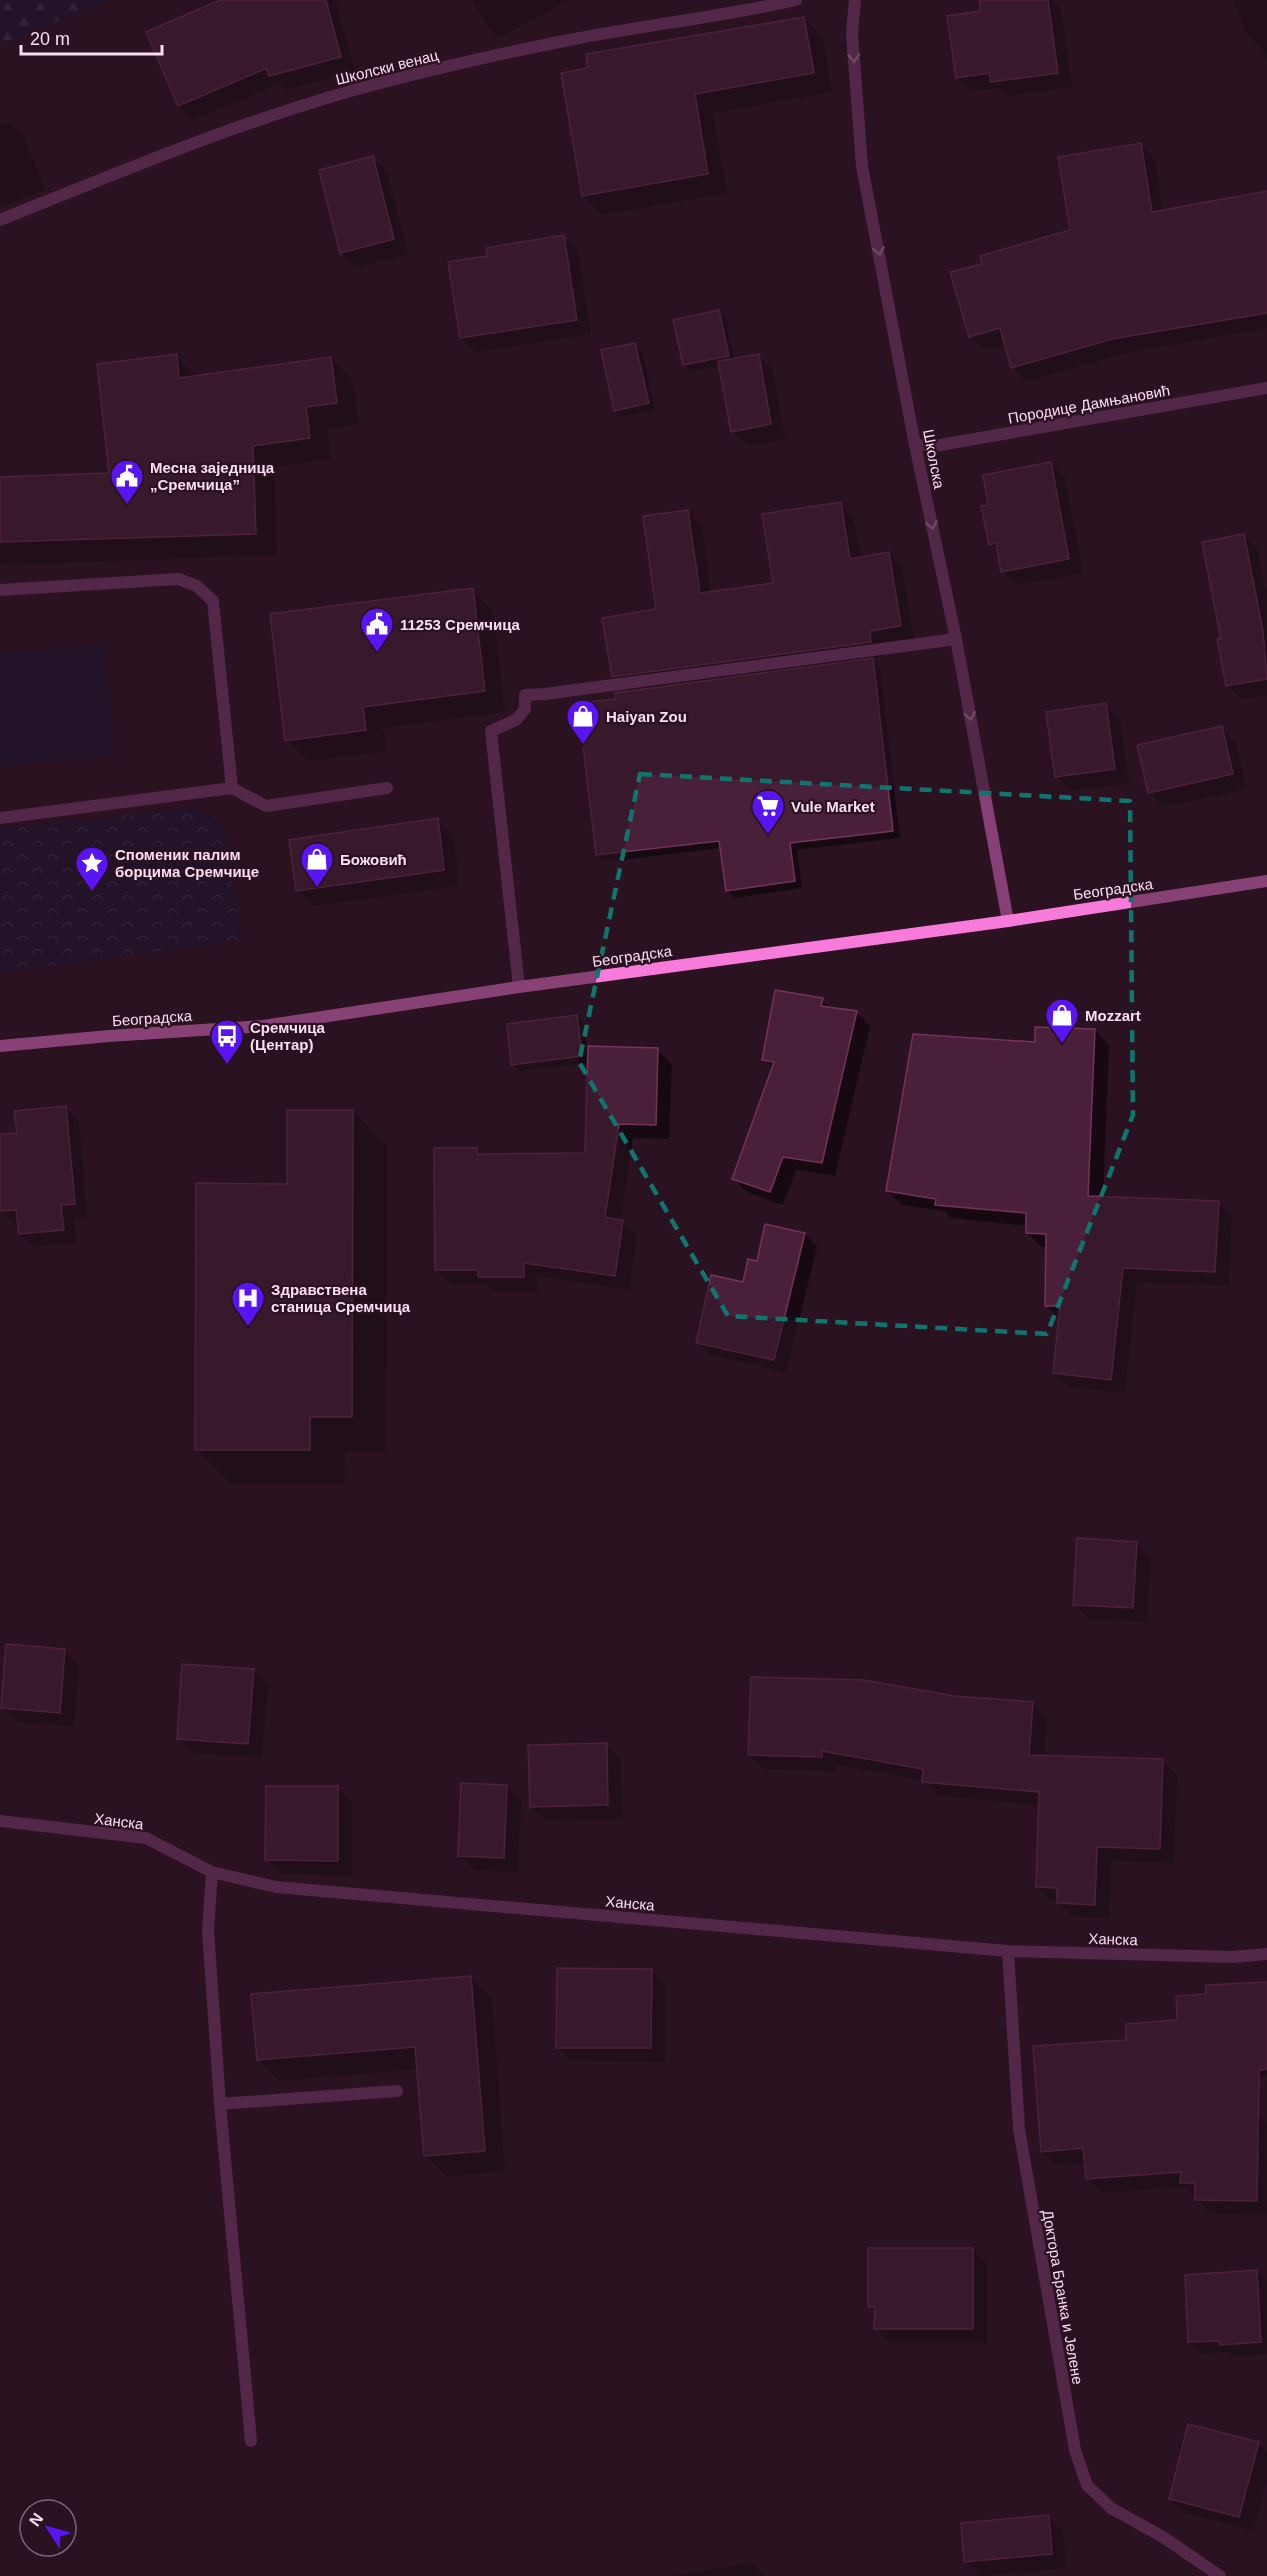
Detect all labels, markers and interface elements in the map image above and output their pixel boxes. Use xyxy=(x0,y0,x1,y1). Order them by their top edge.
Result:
scale bar xyxy=(21,18,162,56)
text: 20 m xyxy=(30,29,70,49)
street label: Школски венац xyxy=(334,46,440,88)
one-way arrow xyxy=(847,54,860,63)
one-way arrow xyxy=(871,246,884,256)
street label: Породице Дамњановић xyxy=(1007,381,1171,427)
street label: Школска xyxy=(920,428,948,491)
public building icon: Месна заједница „Сремчица” xyxy=(109,458,145,505)
place label: Месна заједница „Сремчица” xyxy=(150,459,275,493)
one-way arrow xyxy=(925,520,938,530)
public building icon: 11253 Сремчица xyxy=(359,606,395,653)
place label: 11253 Сремчица xyxy=(400,616,521,633)
shop icon: Haiyan Zou xyxy=(565,698,601,745)
place label: Haiyan Zou xyxy=(606,708,687,725)
one-way arrow xyxy=(963,711,976,721)
supermarket icon: Vule Market xyxy=(750,788,786,835)
place label: Vule Market xyxy=(791,798,875,815)
shop icon: Божовић xyxy=(299,841,335,888)
place icon: Споменик палим борцима Сремчице xyxy=(74,845,110,892)
place label: Споменик палим борцима Сремчице xyxy=(115,846,259,880)
place label: Божовић xyxy=(340,851,407,868)
street label: Београдска xyxy=(1072,875,1155,903)
street label: Београдска xyxy=(591,942,674,970)
shop icon: Mozzart xyxy=(1044,997,1080,1044)
street label: Београдска xyxy=(111,1007,193,1029)
place label: Mozzart xyxy=(1085,1007,1141,1024)
bus stop icon: Сремчица (Центар) xyxy=(209,1018,245,1065)
place label: Сремчица (Центар) xyxy=(250,1019,326,1053)
hospital icon: Здравствена станица Сремчица xyxy=(230,1280,266,1327)
place label: Здравствена станица Сремчица xyxy=(271,1281,411,1315)
street label: Ханска xyxy=(93,1810,145,1833)
street label: Ханска xyxy=(605,1892,656,1914)
street label: Ханска xyxy=(1088,1930,1139,1948)
street label: Доктора Бранка и Јелене xyxy=(1039,2208,1087,2386)
north arrow xyxy=(18,2498,78,2558)
text: N xyxy=(26,2510,47,2529)

